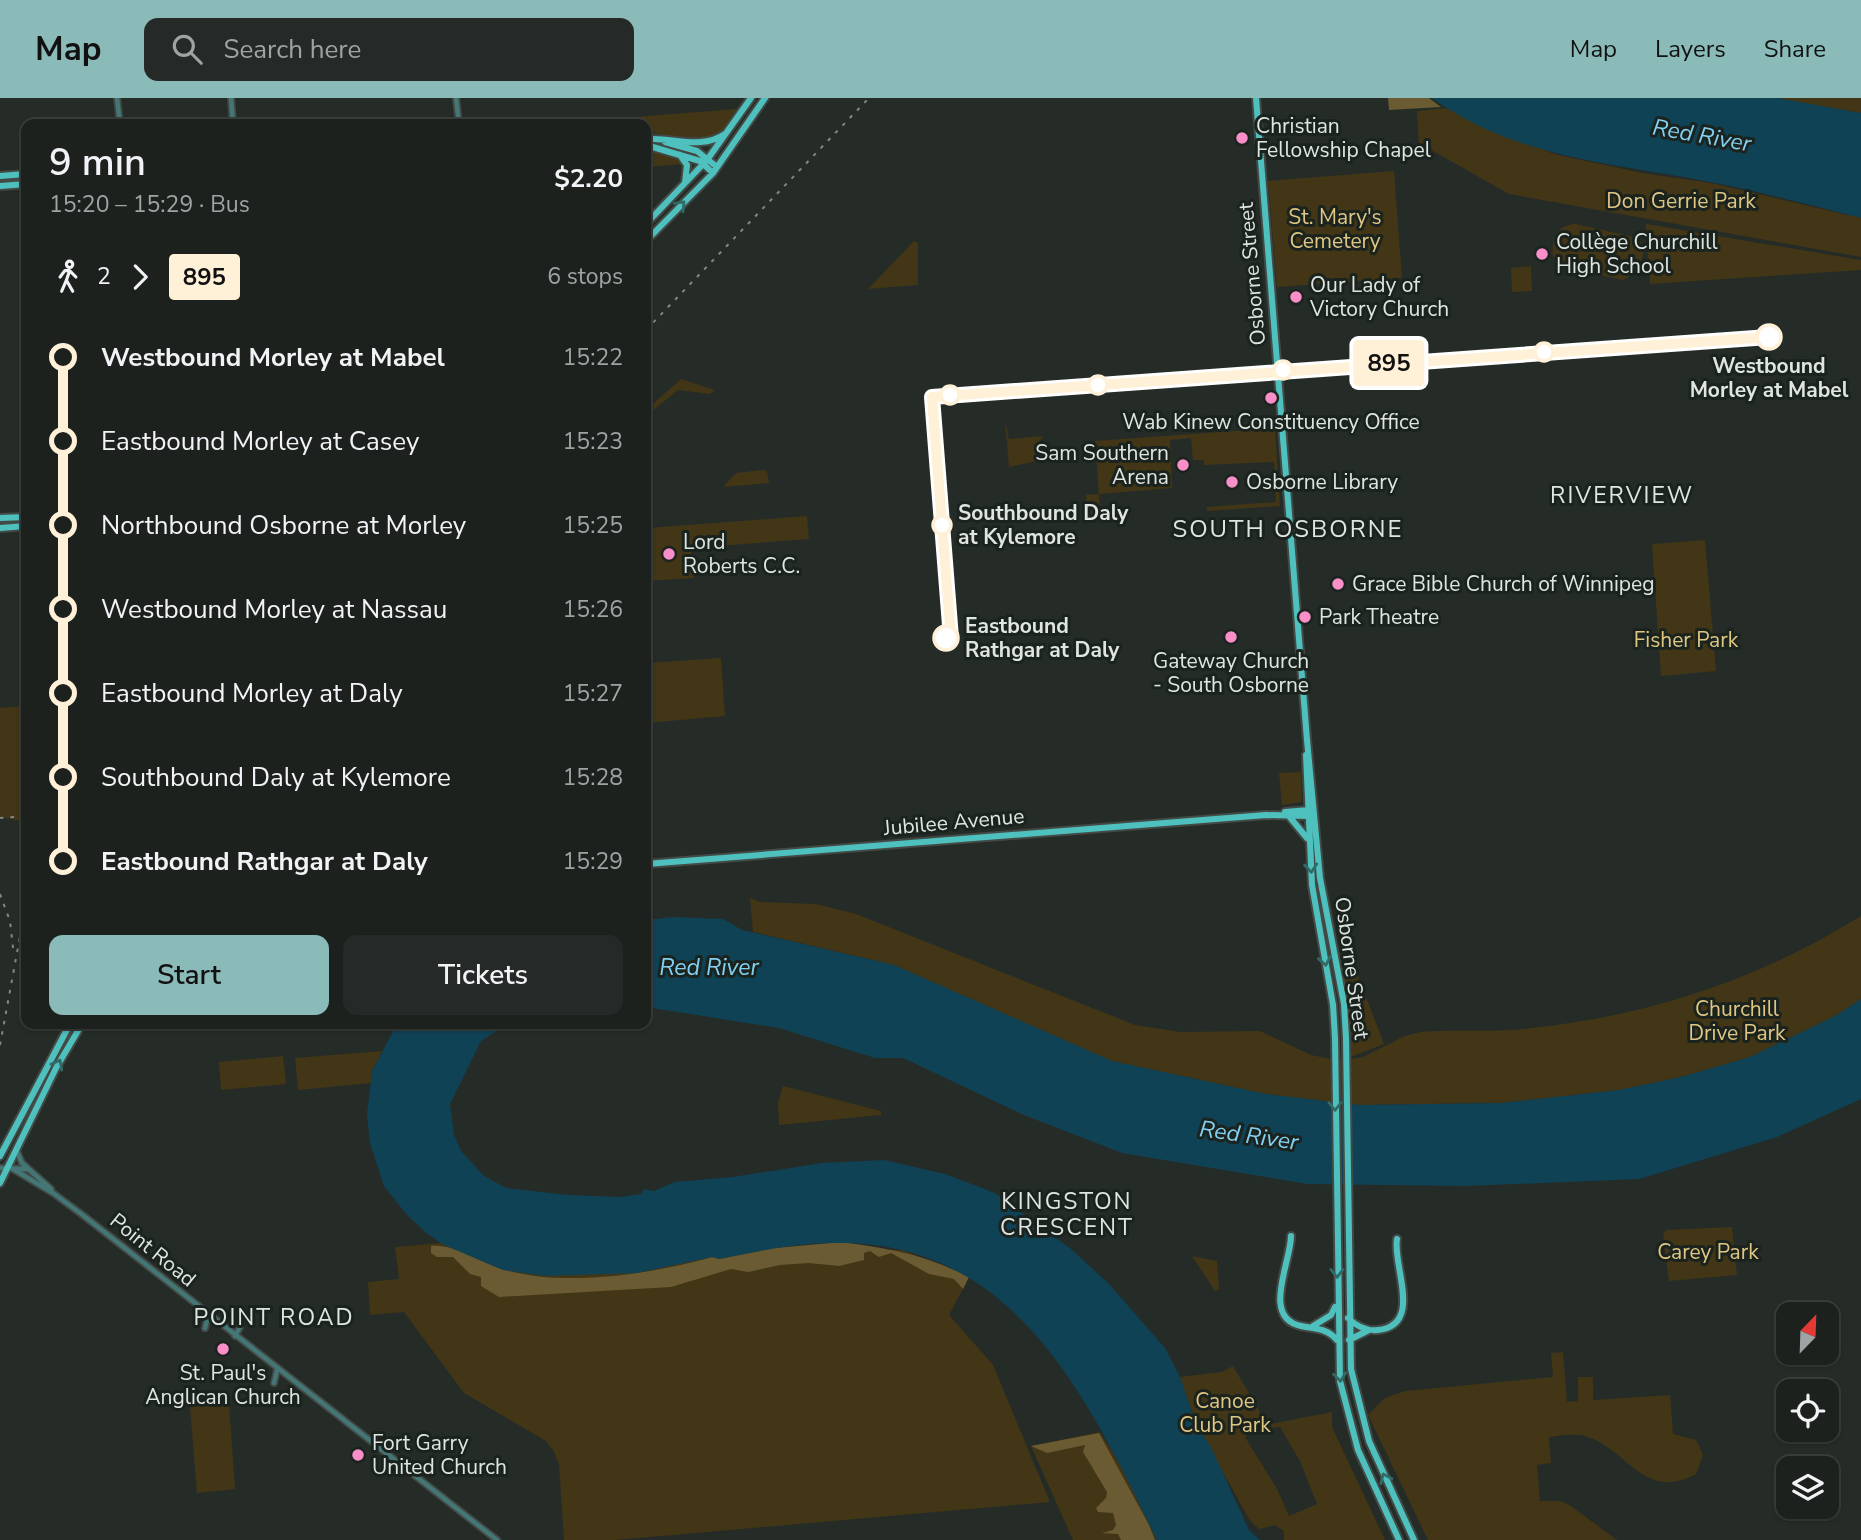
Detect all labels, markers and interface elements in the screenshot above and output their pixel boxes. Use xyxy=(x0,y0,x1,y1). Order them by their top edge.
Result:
search box xyxy=(144,18,634,81)
text: Map xyxy=(35,27,102,72)
icon: search xyxy=(168,30,206,68)
text: Search here xyxy=(224,32,361,67)
text: Map xyxy=(1570,33,1617,65)
text: Layers xyxy=(1655,33,1726,65)
text: Share xyxy=(1764,33,1826,65)
place label: Christian Fellowship Chapel xyxy=(1256,112,1432,164)
water label: Red River xyxy=(1650,112,1754,160)
marker: Christian Fellowship Chapel xyxy=(1234,130,1250,146)
text: 9 min xyxy=(49,137,146,188)
text: $2.20 xyxy=(554,161,623,196)
park label: Don Gerrie Park xyxy=(1606,187,1756,215)
text: 15:20 – 15:29 · Bus xyxy=(49,189,250,220)
one-way arrow xyxy=(673,200,686,213)
street label: Osborne Street xyxy=(1232,201,1272,347)
park label: St. Mary's Cemetery xyxy=(1288,203,1382,255)
place label: Collège Churchill High School xyxy=(1556,228,1718,280)
marker: Collège Churchill High School xyxy=(1534,246,1550,262)
icon: walk xyxy=(49,258,87,296)
icon: forward xyxy=(121,258,159,296)
text: 2 xyxy=(97,261,111,292)
text: 895 xyxy=(183,261,226,293)
text: 6 stops xyxy=(547,261,623,292)
place label: Our Lady of Victory Church xyxy=(1309,271,1449,323)
marker: Our Lady of Victory Church xyxy=(1288,289,1304,305)
marker: Westbound Morley at Mabel xyxy=(1756,324,1782,350)
text: Westbound Morley at Mabel xyxy=(101,340,445,375)
line badge: 895 xyxy=(1349,340,1429,386)
text: 15:22 xyxy=(563,342,623,373)
unlabelled marker xyxy=(1534,342,1554,362)
text: 895 xyxy=(1367,347,1411,379)
place label: Westbound Morley at Mabel xyxy=(1690,352,1849,404)
unlabelled marker xyxy=(1273,360,1293,380)
unlabelled marker xyxy=(1088,375,1108,395)
unlabelled marker xyxy=(940,385,960,405)
marker: Wab Kinew Constituency Office xyxy=(1263,390,1279,406)
place label: Wab Kinew Constituency Office xyxy=(1122,408,1420,436)
text: Eastbound Morley at Casey xyxy=(101,424,419,459)
text: 15:23 xyxy=(563,426,623,457)
place label: Sam Southern Arena xyxy=(1035,439,1169,491)
marker: Sam Southern Arena xyxy=(1175,457,1191,473)
place label: Osborne Library xyxy=(1246,468,1398,496)
marker: Osborne Library xyxy=(1224,474,1240,490)
district label: RIVERVIEW xyxy=(1550,480,1694,511)
place label: Southbound Daly at Kylemore xyxy=(958,499,1129,551)
text: Northbound Osborne at Morley xyxy=(101,508,466,543)
text: 15:25 xyxy=(563,510,623,541)
district label: SOUTH OSBORNE xyxy=(1172,513,1404,545)
marker: Southbound Daly at Kylemore xyxy=(932,515,952,535)
place label: Lord Roberts C.C. xyxy=(683,528,800,580)
marker: Lord Roberts C.C. xyxy=(661,546,677,562)
place label: Grace Bible Church of Winnipeg xyxy=(1352,570,1655,598)
marker: Grace Bible Church of Winnipeg xyxy=(1330,576,1346,592)
text: Westbound Morley at Nassau xyxy=(101,592,447,627)
text: 15:26 xyxy=(563,594,623,625)
place label: Park Theatre xyxy=(1319,603,1439,631)
marker: Park Theatre xyxy=(1297,609,1313,625)
place label: Eastbound Rathgar at Daly xyxy=(965,612,1120,664)
marker: Eastbound Rathgar at Daly xyxy=(933,625,959,651)
park label: Fisher Park xyxy=(1634,626,1739,654)
marker: Gateway Church - South Osborne xyxy=(1223,629,1239,645)
place label: Gateway Church - South Osborne xyxy=(1153,647,1309,699)
text: Eastbound Morley at Daly xyxy=(101,676,403,711)
text: 15:27 xyxy=(563,678,623,709)
text: Southbound Daly at Kylemore xyxy=(101,760,451,795)
text: 15:28 xyxy=(563,762,623,793)
street label: Jubilee Avenue xyxy=(882,802,1025,842)
text: Eastbound Rathgar at Daly xyxy=(101,844,428,879)
text: 15:29 xyxy=(563,846,623,877)
one-way arrow xyxy=(1303,863,1318,874)
street label: Osborne Street xyxy=(1328,895,1376,1042)
button: Start xyxy=(49,935,329,1015)
button: Tickets xyxy=(343,935,623,1015)
water label: Red River xyxy=(659,952,760,983)
one-way arrow xyxy=(1317,955,1332,967)
park label: Churchill Drive Park xyxy=(1688,995,1786,1047)
one-way arrow xyxy=(50,1059,64,1071)
one-way arrow xyxy=(1327,1101,1343,1112)
water label: Red River xyxy=(1197,1113,1301,1158)
district label: KINGSTON CRESCENT xyxy=(1000,1186,1134,1243)
street label: Point Road xyxy=(104,1207,202,1293)
park label: Carey Park xyxy=(1657,1238,1759,1266)
one-way arrow xyxy=(1329,1268,1345,1279)
district label: POINT ROAD xyxy=(193,1302,355,1333)
north arrow xyxy=(1776,1302,1839,1365)
map controls xyxy=(1776,1302,1839,1519)
marker: St. Paul's Anglican Church xyxy=(215,1341,231,1357)
place label: St. Paul's Anglican Church xyxy=(145,1359,301,1411)
one-way arrow xyxy=(1332,1371,1347,1383)
button: locate xyxy=(1776,1379,1839,1442)
park label: Canoe Club Park xyxy=(1179,1387,1271,1439)
place label: Fort Garry United Church xyxy=(372,1429,507,1481)
marker: Fort Garry United Church xyxy=(350,1447,366,1463)
button: layers xyxy=(1776,1456,1839,1519)
one-way arrow xyxy=(1379,1473,1393,1485)

